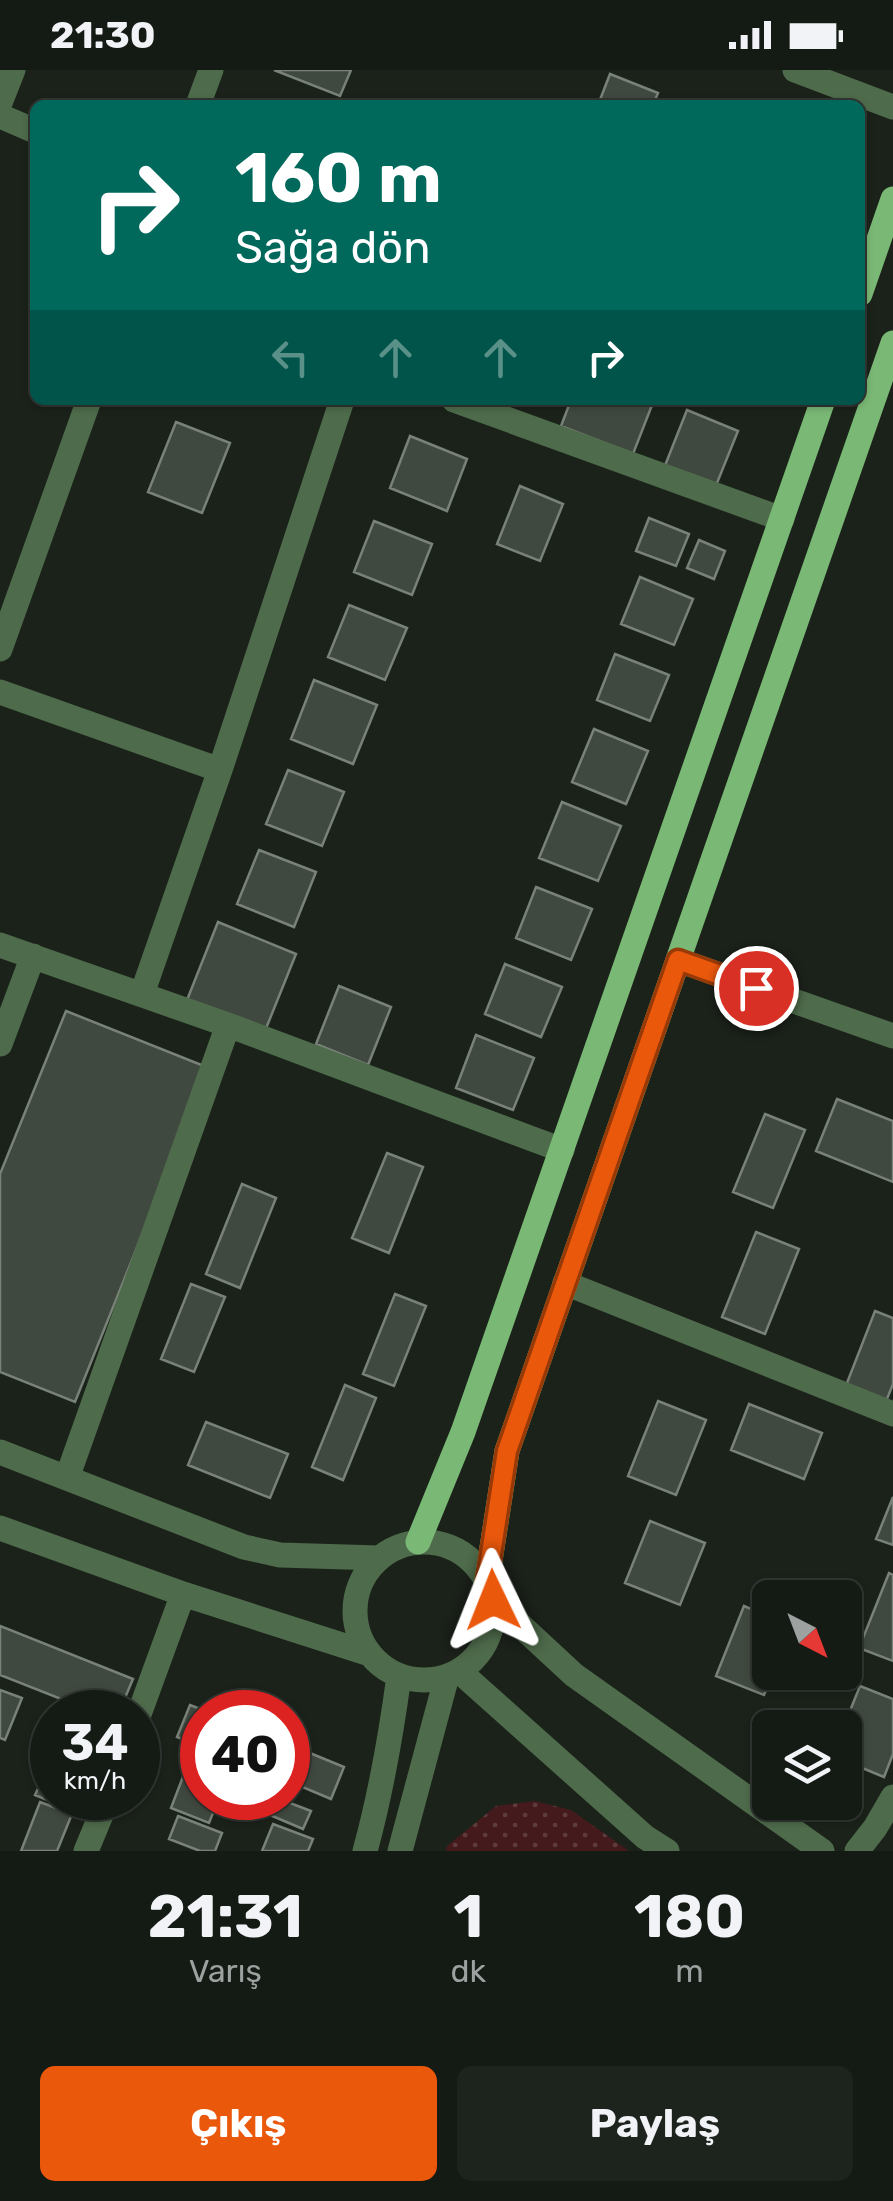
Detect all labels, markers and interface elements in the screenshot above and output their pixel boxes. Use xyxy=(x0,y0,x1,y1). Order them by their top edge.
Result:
text: 21:30 xyxy=(50,12,156,58)
text: 160 m xyxy=(235,137,442,220)
icon: right xyxy=(70,140,200,270)
text: Sağa dön xyxy=(235,221,430,274)
icon: left xyxy=(263,330,318,385)
icon: ahead xyxy=(368,330,423,385)
icon: ahead xyxy=(473,330,528,385)
icon: right xyxy=(578,330,633,385)
pin xyxy=(714,946,799,1031)
icon: arrive xyxy=(729,961,784,1016)
position arrow xyxy=(441,1548,545,1652)
north arrow xyxy=(752,1580,862,1690)
map controls xyxy=(752,1580,862,1820)
speed limit sign: 40 xyxy=(180,1690,310,1820)
button: layers xyxy=(752,1710,862,1820)
text: 34 xyxy=(61,1713,129,1773)
text: km/h xyxy=(64,1766,126,1795)
text: 21:31 xyxy=(148,1881,303,1952)
text: 1 xyxy=(453,1881,483,1952)
text: 180 xyxy=(634,1881,745,1952)
text: Varış xyxy=(189,1952,262,1990)
text: dk xyxy=(451,1952,486,1990)
text: m xyxy=(675,1952,704,1990)
button: Çıkış xyxy=(40,2066,437,2181)
button: Paylaş xyxy=(457,2066,853,2181)

